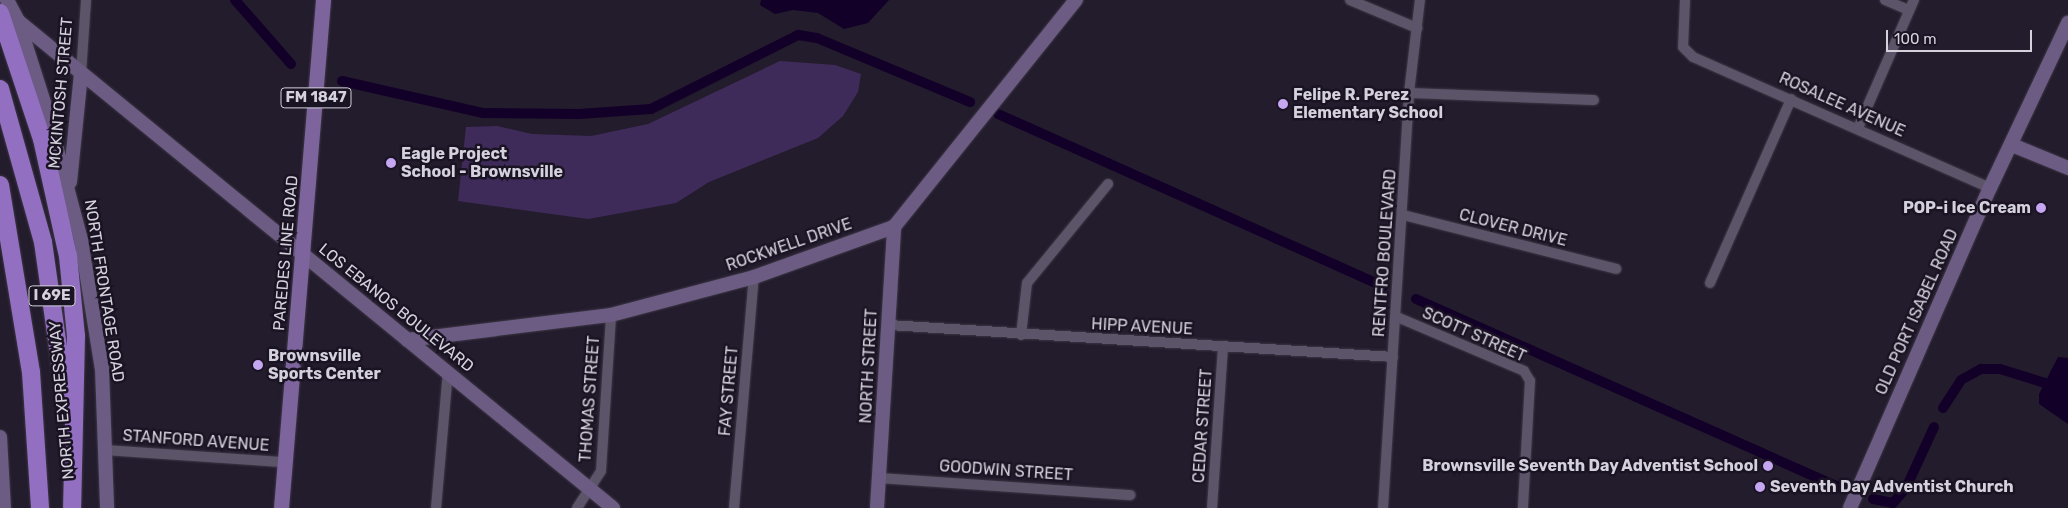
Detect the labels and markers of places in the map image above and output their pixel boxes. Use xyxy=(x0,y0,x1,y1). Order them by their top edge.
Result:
place label: Felipe R. Perez Elementary School xyxy=(1293,85,1443,123)
marker: Felipe R. Perez Elementary School xyxy=(1277,98,1289,110)
place label: Eagle Project School - Brownsville xyxy=(401,144,563,182)
marker: Eagle Project School - Brownsville xyxy=(385,157,397,169)
place label: POP-i Ice Cream xyxy=(1903,198,2031,218)
marker: POP-i Ice Cream xyxy=(2035,202,2047,214)
place label: Brownsville Sports Center xyxy=(268,346,381,384)
marker: Brownsville Sports Center xyxy=(252,359,264,371)
place label: Brownsville Seventh Day Adventist School xyxy=(1421,456,1758,476)
marker: Brownsville Seventh Day Adventist School xyxy=(1762,460,1774,472)
place label: Seventh Day Adventist Church xyxy=(1770,477,2015,497)
marker: Seventh Day Adventist Church xyxy=(1754,481,1766,493)

